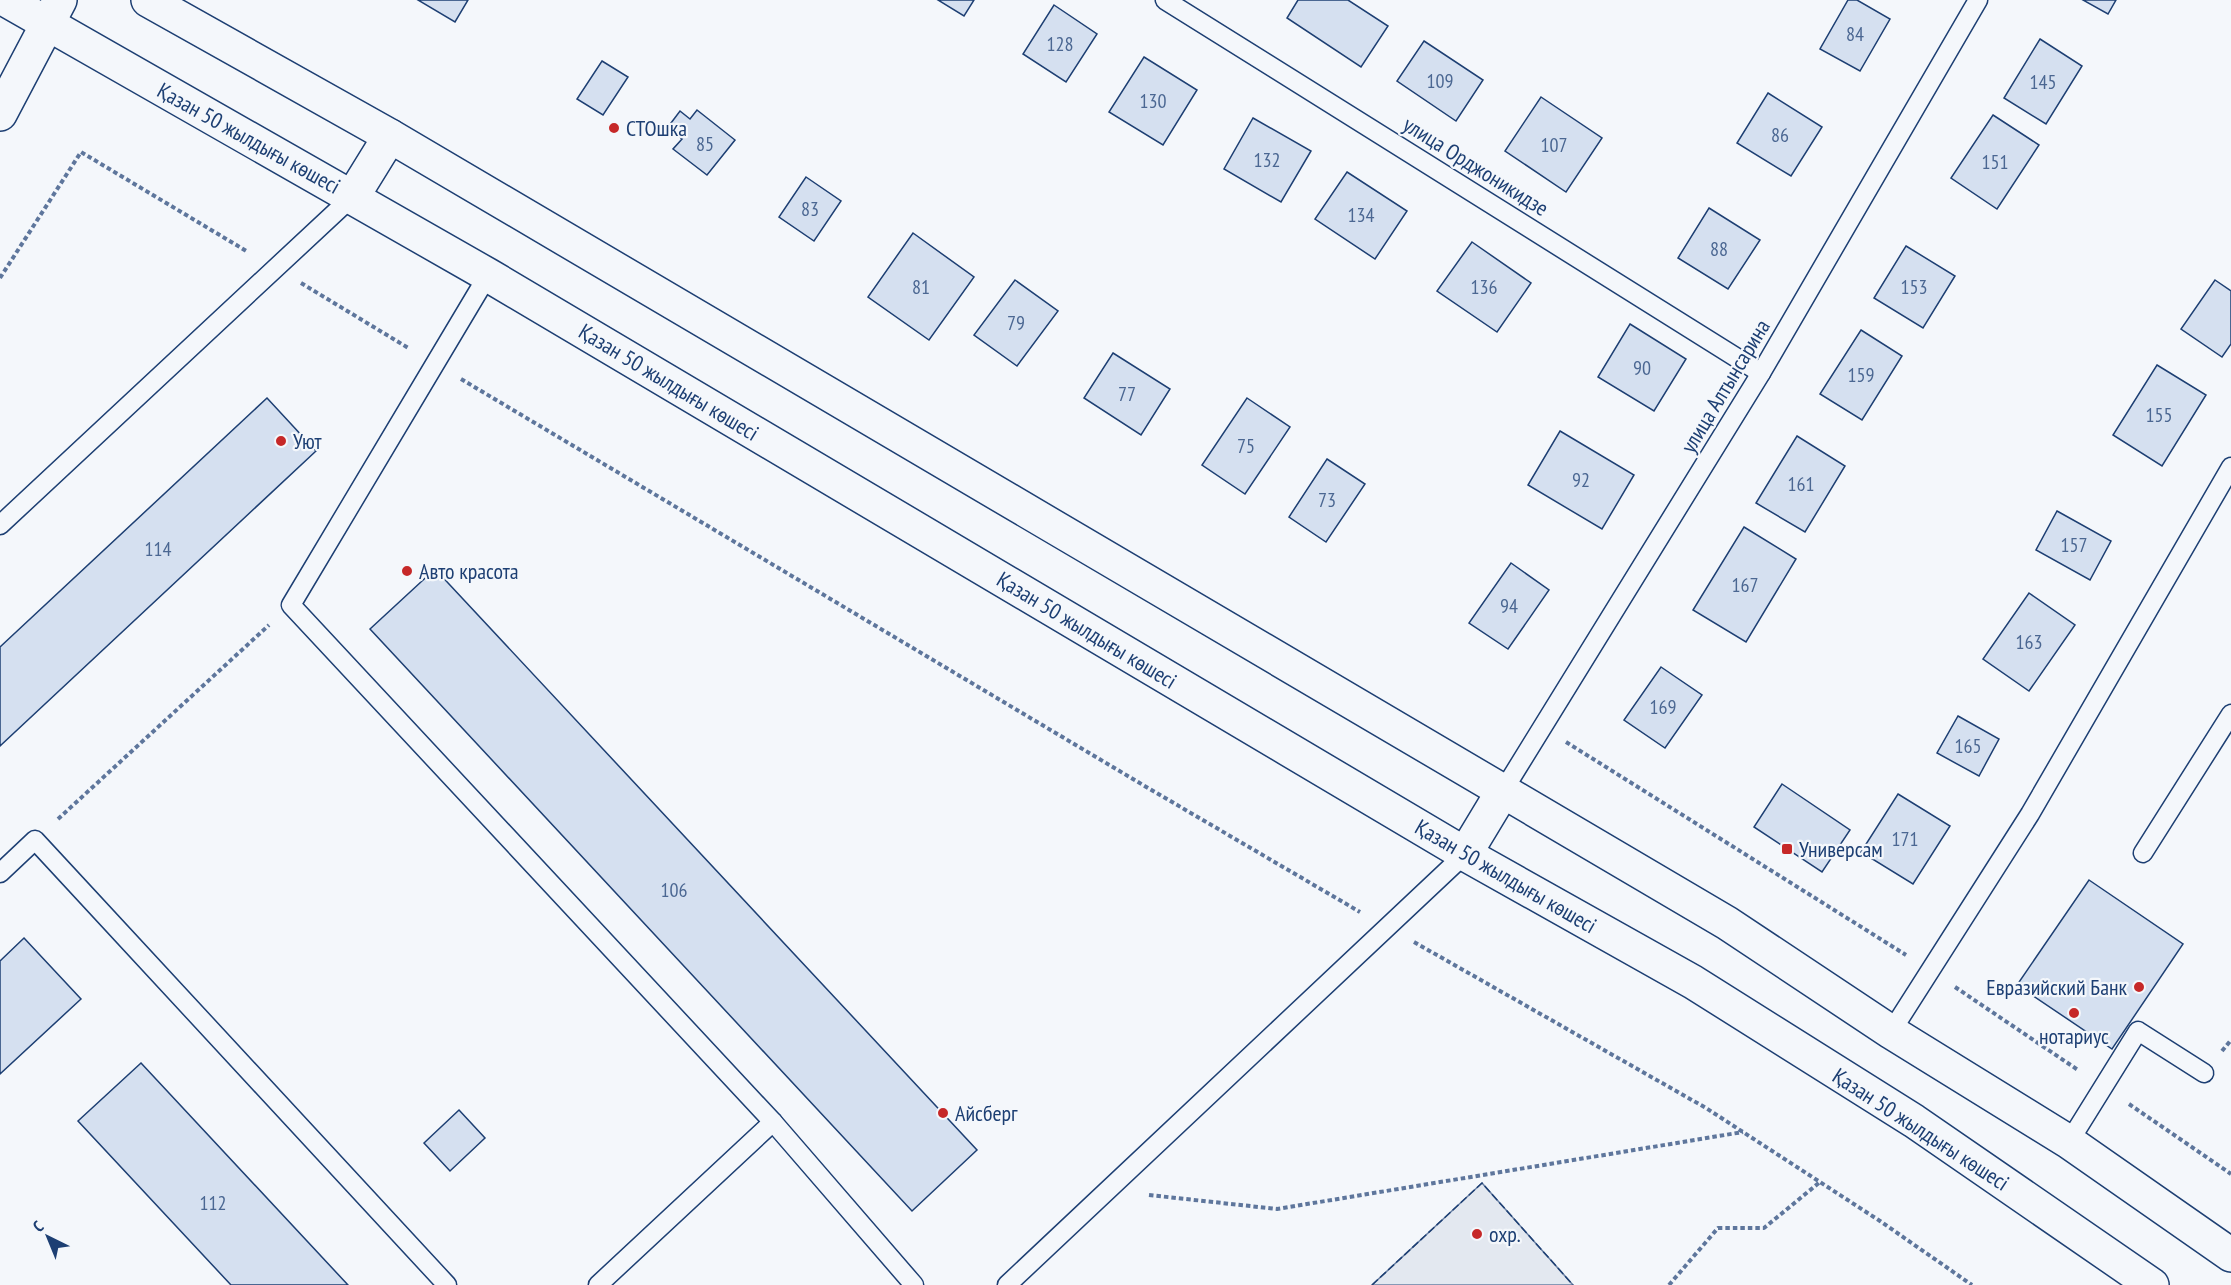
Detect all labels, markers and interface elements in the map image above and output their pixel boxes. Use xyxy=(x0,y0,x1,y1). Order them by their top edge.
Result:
house number: 84 xyxy=(1846,21,1864,47)
house number: 128 xyxy=(1047,31,1074,57)
house number: 109 xyxy=(1427,68,1454,94)
house number: 145 xyxy=(2030,69,2057,95)
street label: Қазан 50 жылдығы көшесі xyxy=(153,76,345,200)
house number: 130 xyxy=(1140,88,1167,114)
street label: улица Орджоникидзе xyxy=(1398,110,1554,222)
place label: СТОшка xyxy=(626,114,687,142)
marker: СТОшка xyxy=(607,121,621,135)
house number: 86 xyxy=(1771,122,1789,148)
house number: 85 xyxy=(696,131,714,157)
house number: 107 xyxy=(1541,132,1568,158)
house number: 132 xyxy=(1254,147,1281,173)
house number: 151 xyxy=(1982,149,2009,175)
house number: 83 xyxy=(801,196,819,222)
house number: 134 xyxy=(1348,202,1375,228)
house number: 88 xyxy=(1710,236,1728,262)
house number: 81 xyxy=(912,274,930,300)
house number: 136 xyxy=(1471,274,1498,300)
house number: 153 xyxy=(1901,274,1928,300)
house number: 79 xyxy=(1007,310,1025,336)
street label: улица Алтынсарина xyxy=(1674,314,1776,458)
street label: Қазан 50 жылдығы көшесі xyxy=(574,317,764,447)
house number: 90 xyxy=(1633,355,1651,381)
house number: 159 xyxy=(1848,362,1875,388)
house number: 77 xyxy=(1118,381,1136,407)
house number: 155 xyxy=(2146,402,2173,428)
place label: Уют xyxy=(293,427,322,455)
house number: 75 xyxy=(1237,433,1255,459)
marker: Уют xyxy=(274,434,288,448)
house number: 92 xyxy=(1572,467,1590,493)
house number: 161 xyxy=(1788,471,1815,497)
house number: 73 xyxy=(1318,487,1336,513)
house number: 157 xyxy=(2061,532,2088,558)
house number: 114 xyxy=(145,536,172,562)
place label: Авто красота xyxy=(419,557,519,585)
marker: Авто красота xyxy=(400,564,414,578)
street label: Қазан 50 жылдығы көшесі xyxy=(992,565,1182,695)
house number: 167 xyxy=(1732,572,1759,598)
house number: 94 xyxy=(1500,593,1518,619)
house number: 163 xyxy=(2016,629,2043,655)
house number: 169 xyxy=(1650,694,1677,720)
house number: 165 xyxy=(1955,733,1982,759)
street label: Қазан 50 жылдығы көшесі xyxy=(1410,813,1602,939)
house number: 171 xyxy=(1892,826,1919,852)
place label: Универсам xyxy=(1799,835,1883,863)
marker: Универсам xyxy=(1780,842,1794,856)
house number: 106 xyxy=(661,877,688,903)
place label: Евразийский Банк xyxy=(1986,973,2127,1001)
marker: Евразийский Банк xyxy=(2132,980,2146,994)
marker: нотариус xyxy=(2067,1006,2081,1020)
place label: нотариус xyxy=(2039,1022,2109,1050)
street label: Қазан 50 жылдығы көшесі xyxy=(1827,1061,2015,1197)
place label: Айсберг xyxy=(955,1099,1018,1127)
marker: Айсберг xyxy=(936,1106,950,1120)
house number: 112 xyxy=(200,1190,227,1216)
north arrow xyxy=(18,1207,78,1267)
text: С xyxy=(28,1216,48,1236)
place label: охр. xyxy=(1489,1220,1521,1248)
marker: охр. xyxy=(1470,1227,1484,1241)

